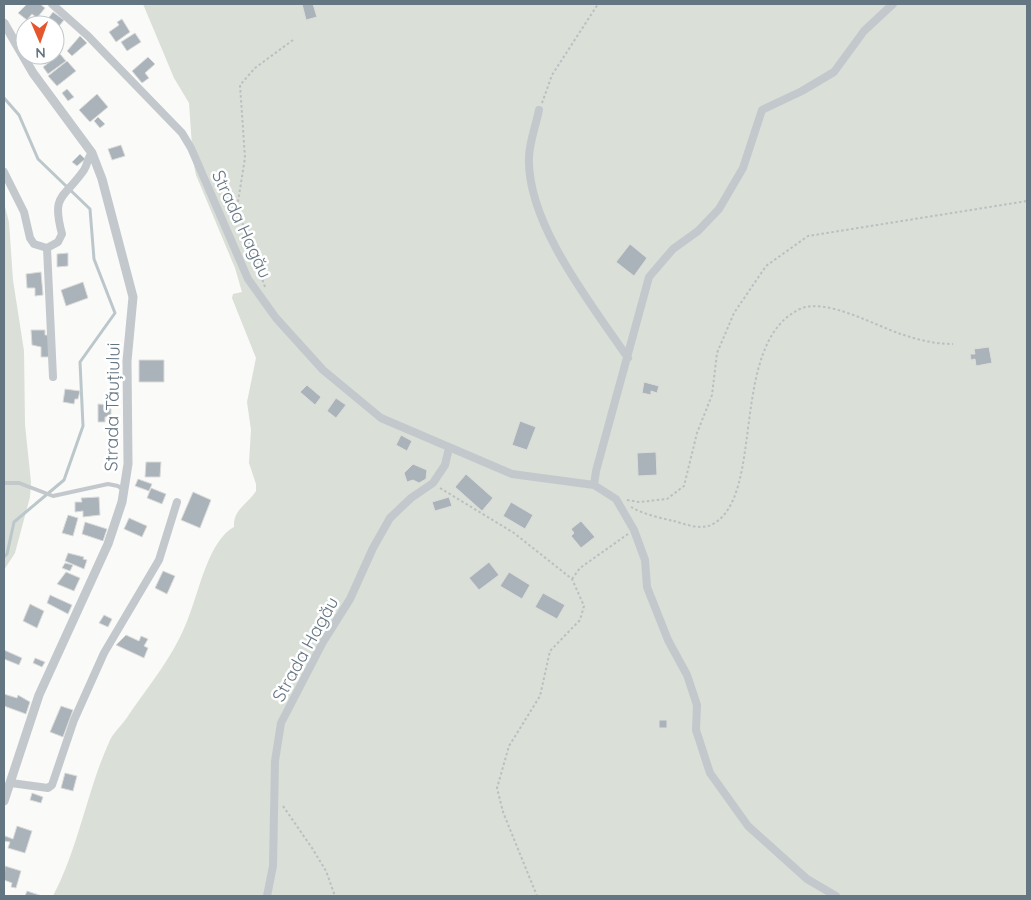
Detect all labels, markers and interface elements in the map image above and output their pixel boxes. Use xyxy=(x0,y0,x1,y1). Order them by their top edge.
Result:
north arrow xyxy=(15,15,65,65)
text: N xyxy=(35,44,46,62)
street label: Strada Hagău xyxy=(207,166,277,282)
street label: Strada Tăuțiului xyxy=(99,342,125,472)
street label: Strada Hagău xyxy=(267,592,343,706)

